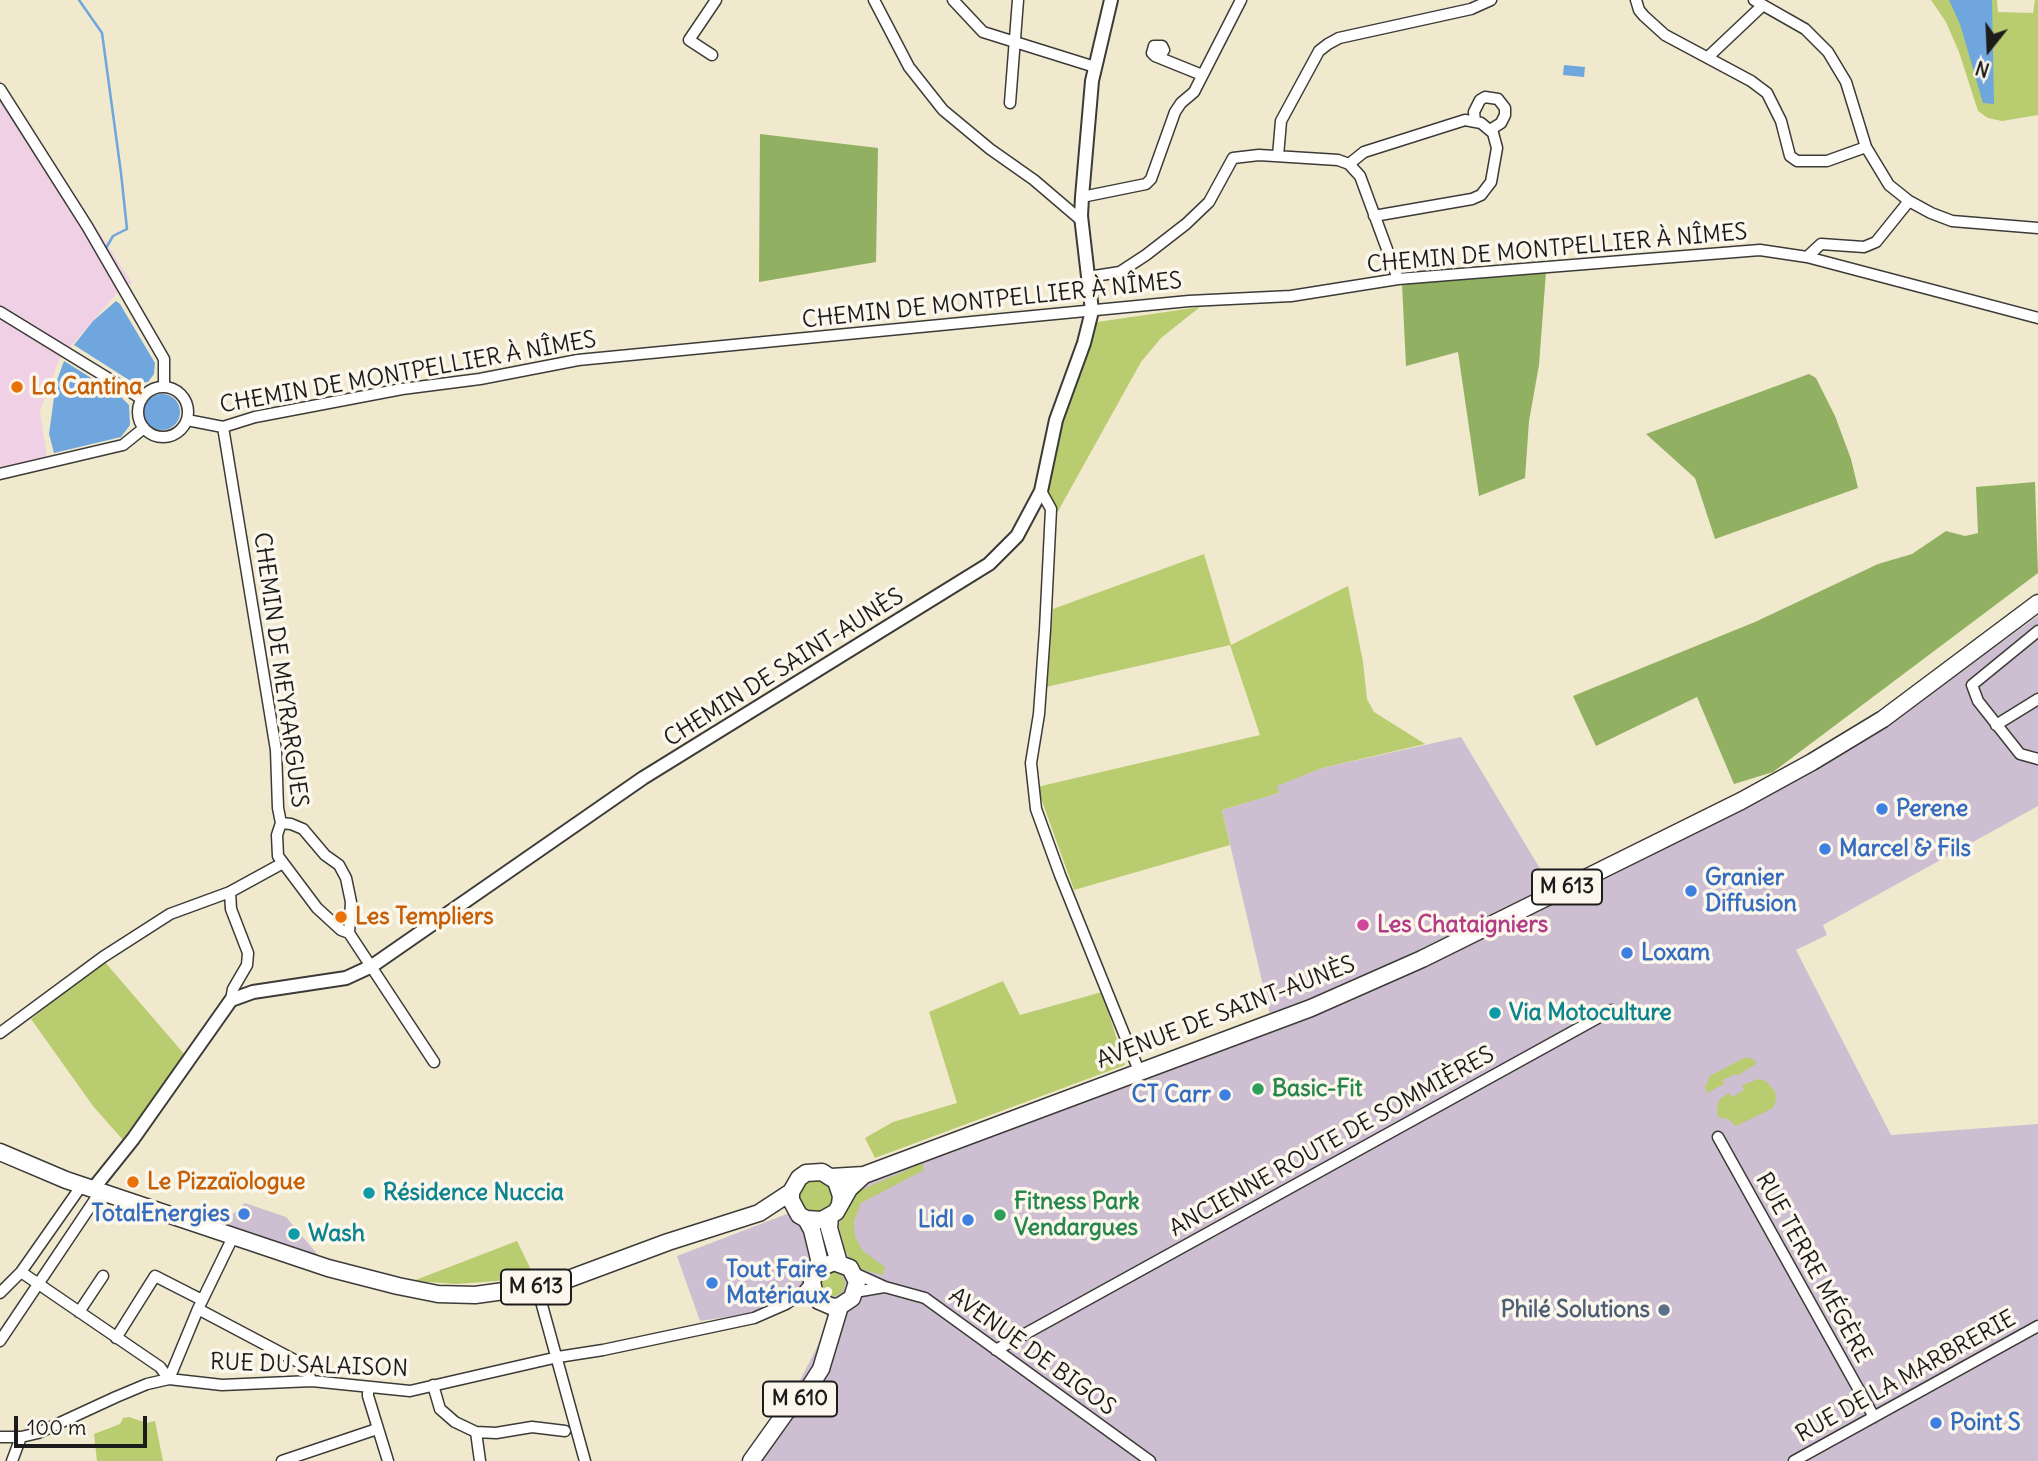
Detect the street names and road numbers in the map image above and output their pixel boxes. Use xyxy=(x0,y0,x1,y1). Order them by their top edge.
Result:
street label: CHEMIN DE MONTPELLIER À NÎMES xyxy=(1366,219,1748,279)
street label: CHEMIN DE MONTPELLIER À NÎMES xyxy=(801,267,1183,335)
street label: CHEMIN DE MONTPELLIER À NÎMES xyxy=(218,326,598,420)
street label: CHEMIN DE MEYRARGUES xyxy=(247,531,313,809)
street label: CHEMIN DE SAINT-AUNÈS xyxy=(659,583,909,753)
road number: M 613 xyxy=(1532,870,1602,904)
street label: AVENUE DE SAINT-AUNÈS xyxy=(1093,951,1359,1075)
street label: ANCIENNE ROUTE DE SOMMIÈRES xyxy=(1165,1041,1499,1243)
street label: RUE TERRE MÉGÈRE xyxy=(1749,1168,1877,1368)
road number: M 613 xyxy=(501,1270,571,1304)
street label: AVENUE DE BIGOS xyxy=(943,1282,1121,1422)
street label: RUE DE LA MARBRERIE xyxy=(1791,1305,2021,1449)
street label: RUE DU SALAISON xyxy=(209,1349,409,1383)
road number: M 610 xyxy=(763,1382,837,1416)

